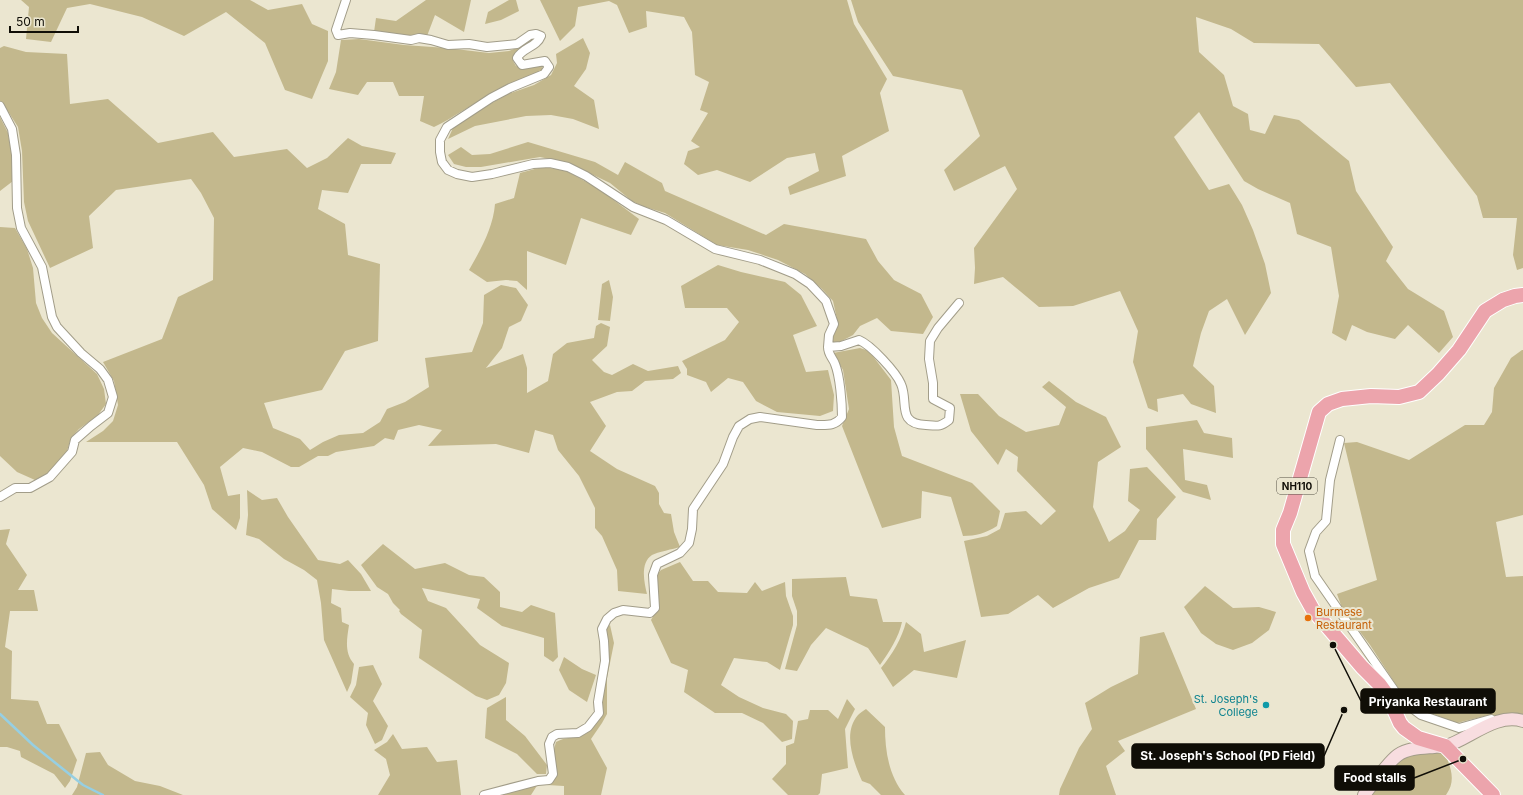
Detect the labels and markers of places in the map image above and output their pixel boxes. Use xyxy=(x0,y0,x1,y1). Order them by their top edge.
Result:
place label: Burmese Restaurant xyxy=(1316,605,1372,632)
marker: Burmese Restaurant xyxy=(1303,613,1313,623)
callout: Priyanka Restaurant xyxy=(1361,689,1495,713)
place label: St. Joseph's College xyxy=(1194,692,1258,719)
marker: St. Joseph's College xyxy=(1261,700,1271,710)
callout: St. Joseph's School (PD Field) xyxy=(1132,744,1324,768)
callout: Food stalls xyxy=(1335,766,1414,790)

